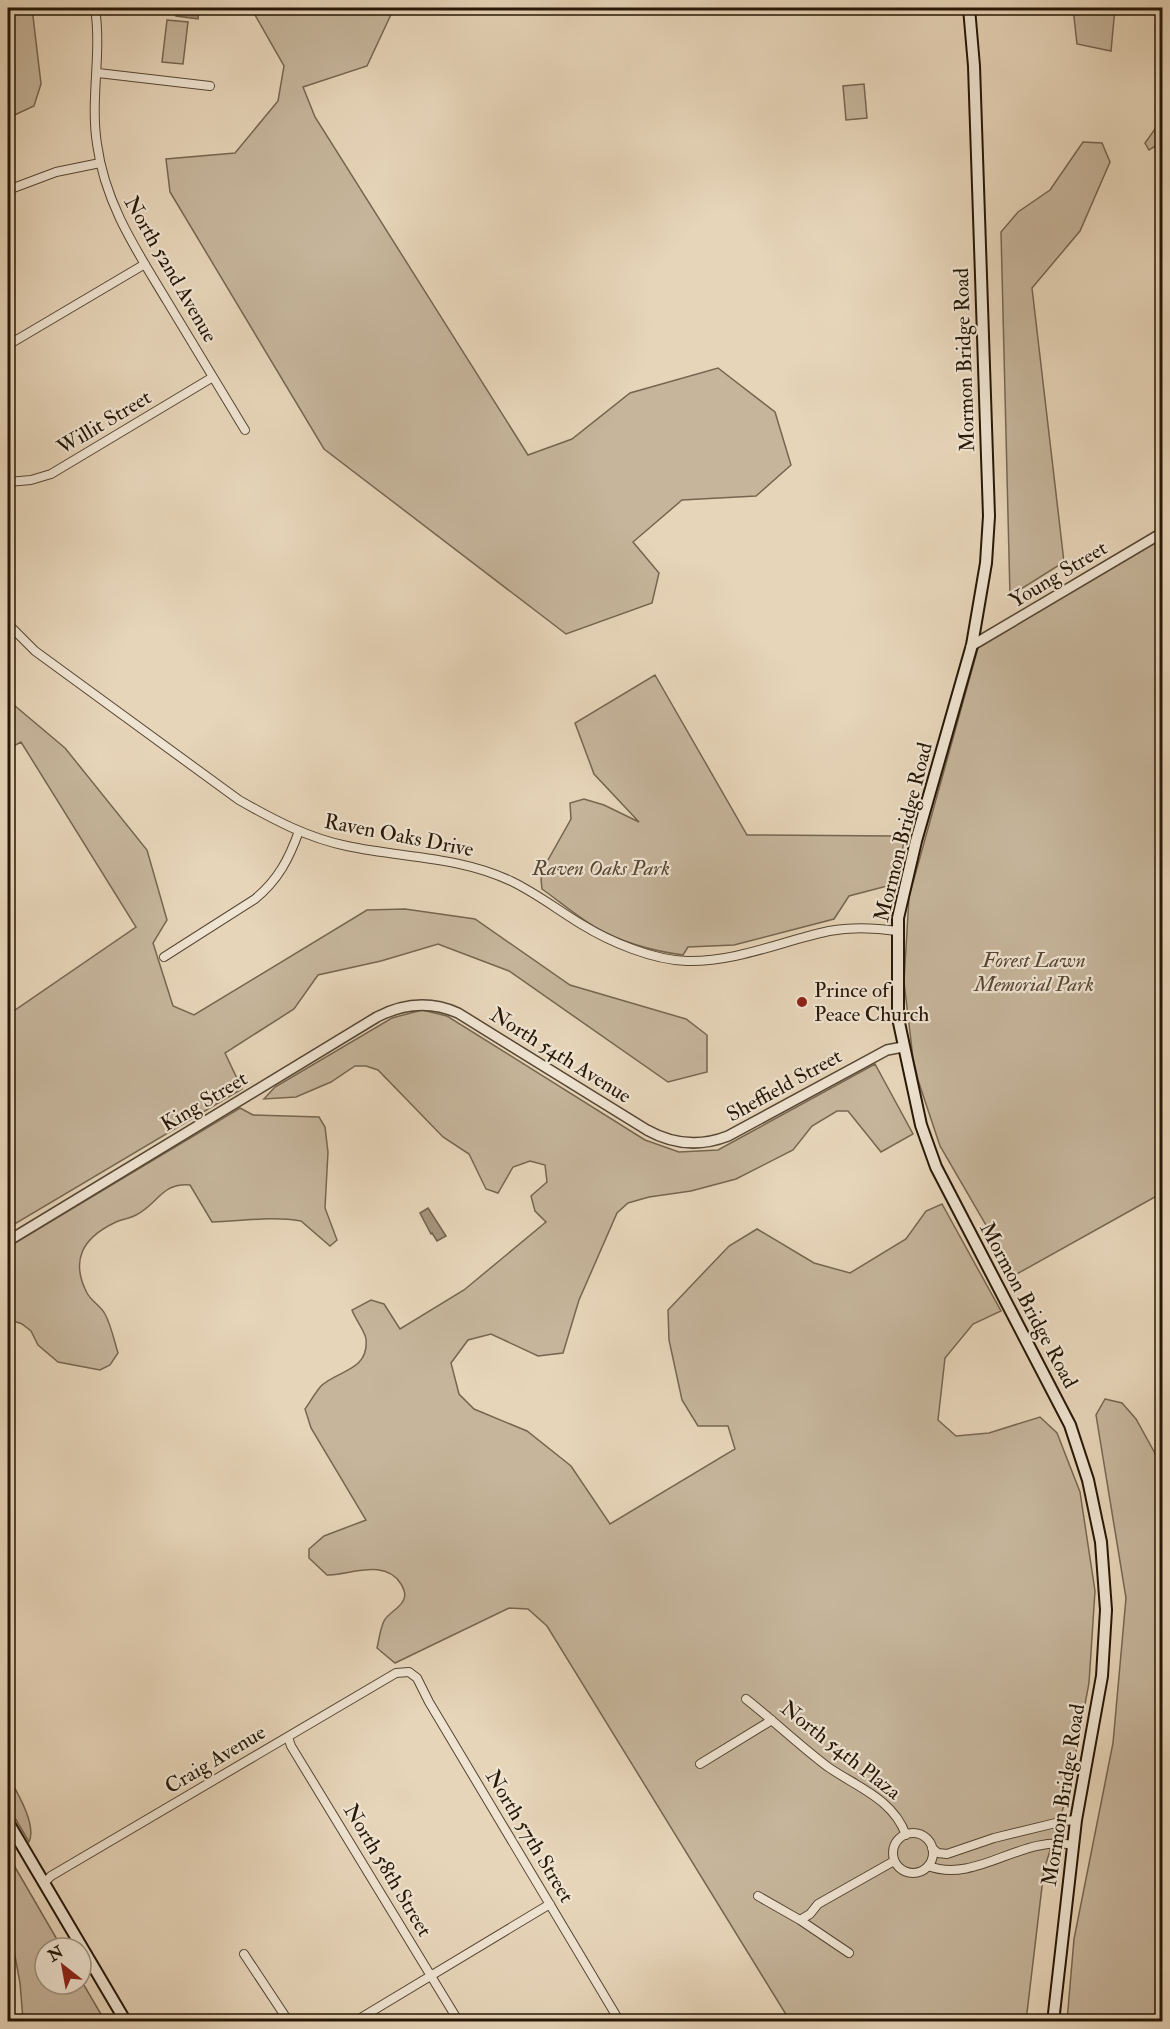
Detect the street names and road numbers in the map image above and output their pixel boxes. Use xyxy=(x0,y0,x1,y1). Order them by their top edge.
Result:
street label: North 52nd Avenue xyxy=(118,191,224,347)
street label: Mormon Bridge Road xyxy=(948,267,981,452)
street label: Willit Street xyxy=(51,384,156,462)
street label: Young Street xyxy=(1004,535,1112,614)
street label: Mormon Bridge Road xyxy=(868,739,939,925)
street label: Raven Oaks Drive xyxy=(322,808,476,863)
street label: North 54th Avenue xyxy=(485,1001,637,1110)
street label: Sheffield Street xyxy=(722,1043,847,1128)
street label: King Street xyxy=(156,1065,253,1138)
street label: Mormon Bridge Road xyxy=(973,1218,1084,1393)
street label: North 54th Plaza xyxy=(775,1695,907,1806)
street label: Mormon Bridge Road xyxy=(1036,1701,1091,1888)
street label: Craig Avenue xyxy=(160,1719,271,1800)
street label: North 57th Street xyxy=(479,1765,580,1908)
street label: North 58th Street xyxy=(337,1799,438,1942)

